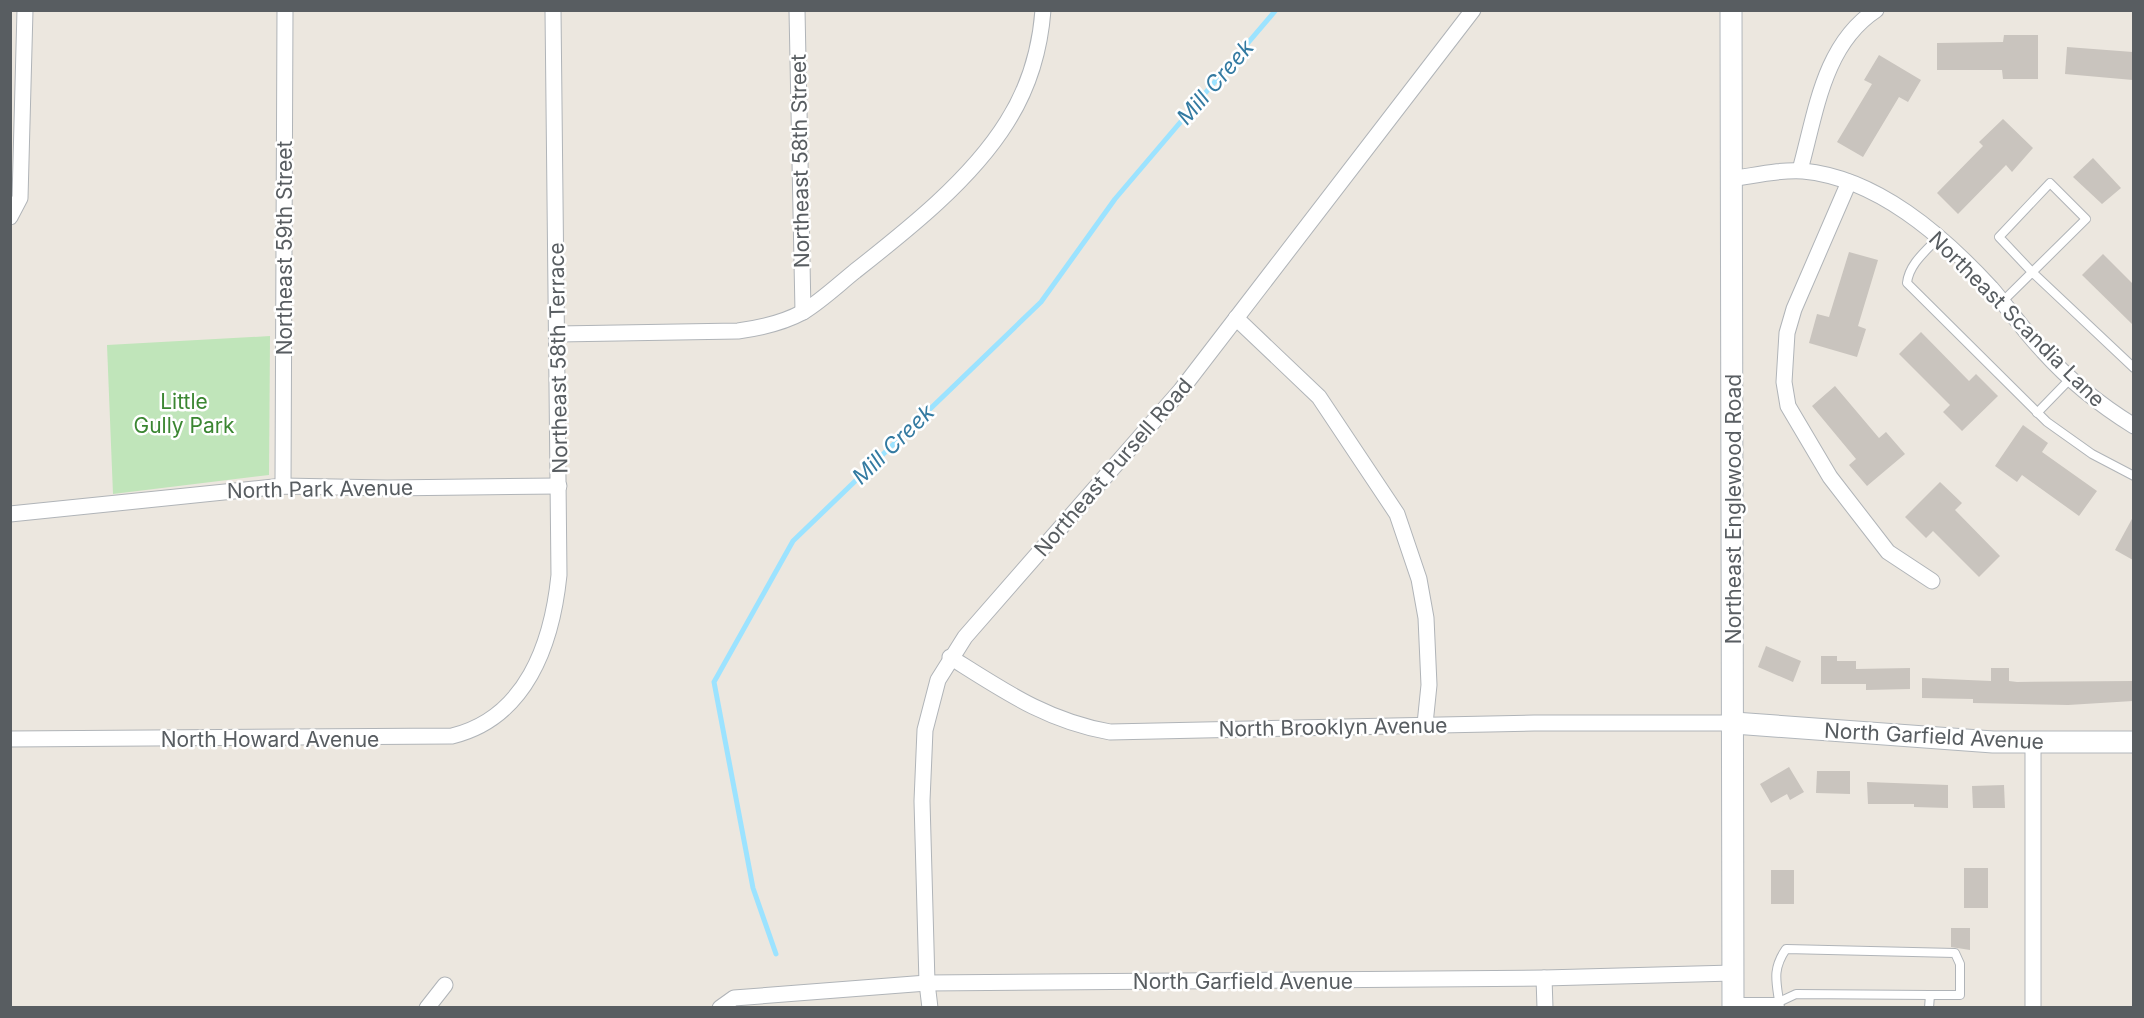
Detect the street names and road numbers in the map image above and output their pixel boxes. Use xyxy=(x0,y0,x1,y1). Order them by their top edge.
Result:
street label: Northeast 58th Street xyxy=(786,54,814,268)
street label: Northeast 59th Street xyxy=(272,141,297,355)
street label: Northeast Scandia Lane xyxy=(1924,226,2110,412)
street label: Northeast 58th Terrace xyxy=(543,242,573,474)
street label: Northeast Pursell Road xyxy=(1029,373,1197,561)
street label: Northeast Englewood Road xyxy=(1721,374,1746,644)
street label: North Park Avenue xyxy=(227,475,413,503)
street label: North Brooklyn Avenue xyxy=(1218,713,1448,741)
street label: North Garfield Avenue xyxy=(1823,718,2045,754)
street label: North Howard Avenue xyxy=(161,727,379,752)
street label: North Garfield Avenue xyxy=(1133,969,1353,994)

